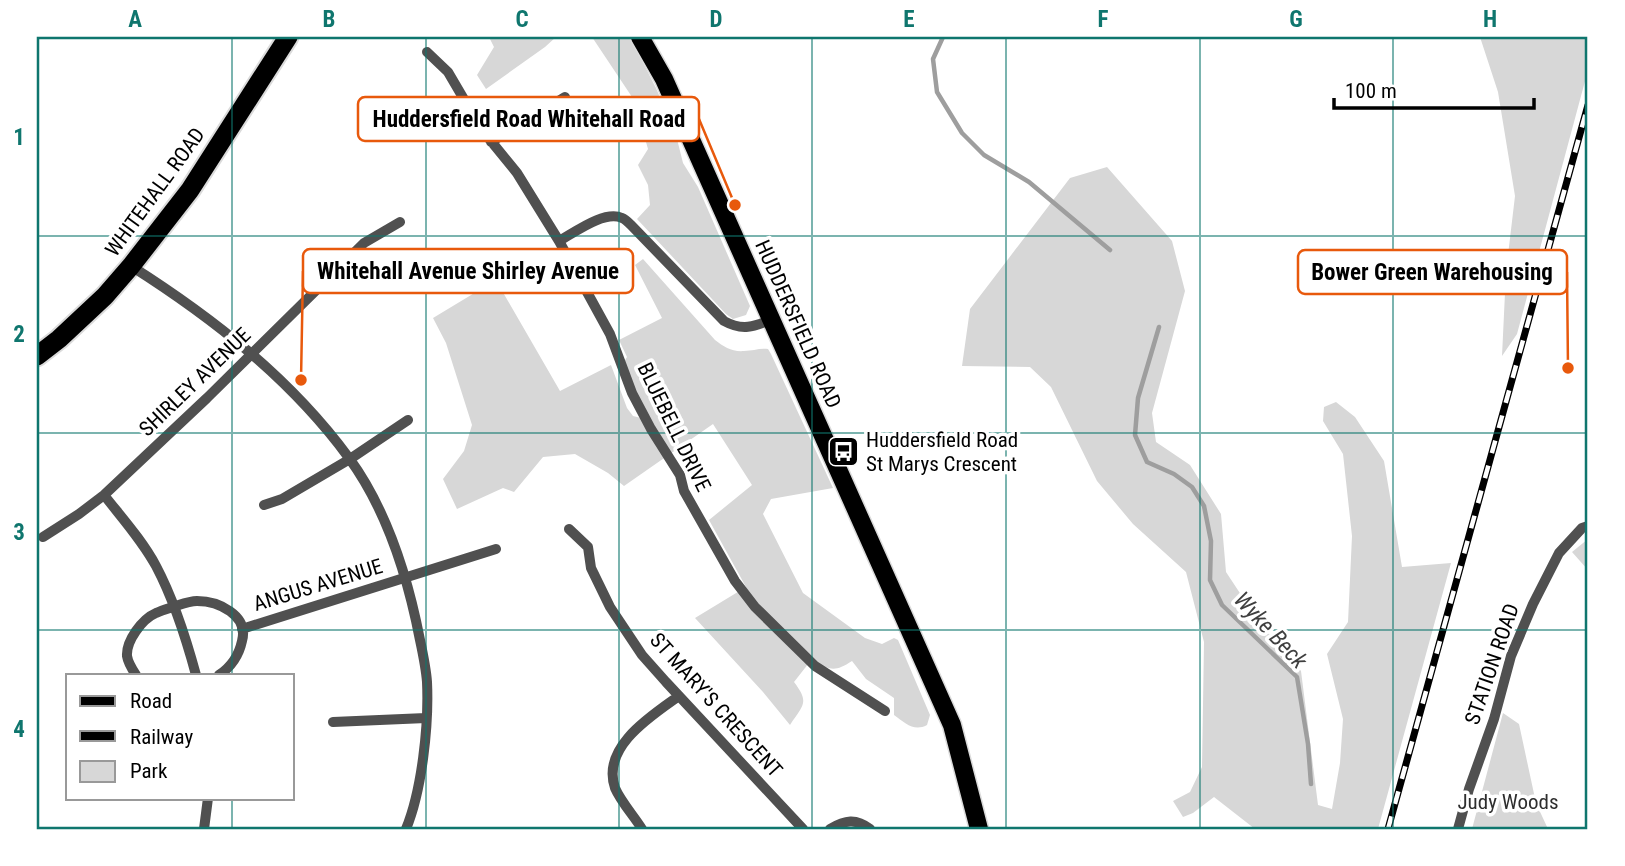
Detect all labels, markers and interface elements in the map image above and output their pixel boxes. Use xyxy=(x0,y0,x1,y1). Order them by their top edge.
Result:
text: A xyxy=(128,6,142,33)
text: B xyxy=(323,6,335,33)
text: C xyxy=(515,6,529,33)
text: D xyxy=(710,6,723,33)
text: E xyxy=(903,6,915,33)
text: F xyxy=(1098,6,1109,33)
text: G xyxy=(1289,6,1303,33)
text: H xyxy=(1483,6,1497,33)
scale bar xyxy=(1334,66,1534,110)
text: 100 m xyxy=(1345,79,1397,103)
callout: Huddersfield Road Whitehall Road xyxy=(358,97,699,141)
text: Huddersfield Road Whitehall Road xyxy=(373,106,685,133)
street label: WHITEHALL ROAD xyxy=(100,123,210,261)
text: 1 xyxy=(13,124,25,151)
street label: HUDDERSFIELD ROAD xyxy=(750,236,846,412)
callout: Whitehall Avenue Shirley Avenue xyxy=(303,249,633,293)
callout: Bower Green Warehousing xyxy=(1298,250,1567,294)
text: Whitehall Avenue Shirley Avenue xyxy=(317,258,619,285)
text: Bower Green Warehousing xyxy=(1311,259,1553,286)
text: 2 xyxy=(13,321,25,348)
street label: SHIRLEY AVENUE xyxy=(134,323,256,441)
street label: BLUEBELL DRIVE xyxy=(632,359,716,495)
place label: Huddersfield Road St Marys Crescent xyxy=(866,428,1018,476)
bus stop icon: Huddersfield Road St Marys Crescent xyxy=(826,435,860,469)
text: 3 xyxy=(13,519,25,546)
street label: ANGUS AVENUE xyxy=(251,554,385,616)
water label: Wyke Beck xyxy=(1228,586,1313,675)
street label: STATION ROAD xyxy=(1460,600,1524,728)
street label: ST MARY'S CRESCENT xyxy=(645,628,787,782)
legend xyxy=(66,674,294,800)
text: Road xyxy=(130,689,172,713)
text: 4 xyxy=(13,716,25,743)
text: Railway xyxy=(130,725,193,749)
text: Park xyxy=(130,759,168,783)
park label: Judy Woods xyxy=(1457,790,1559,814)

